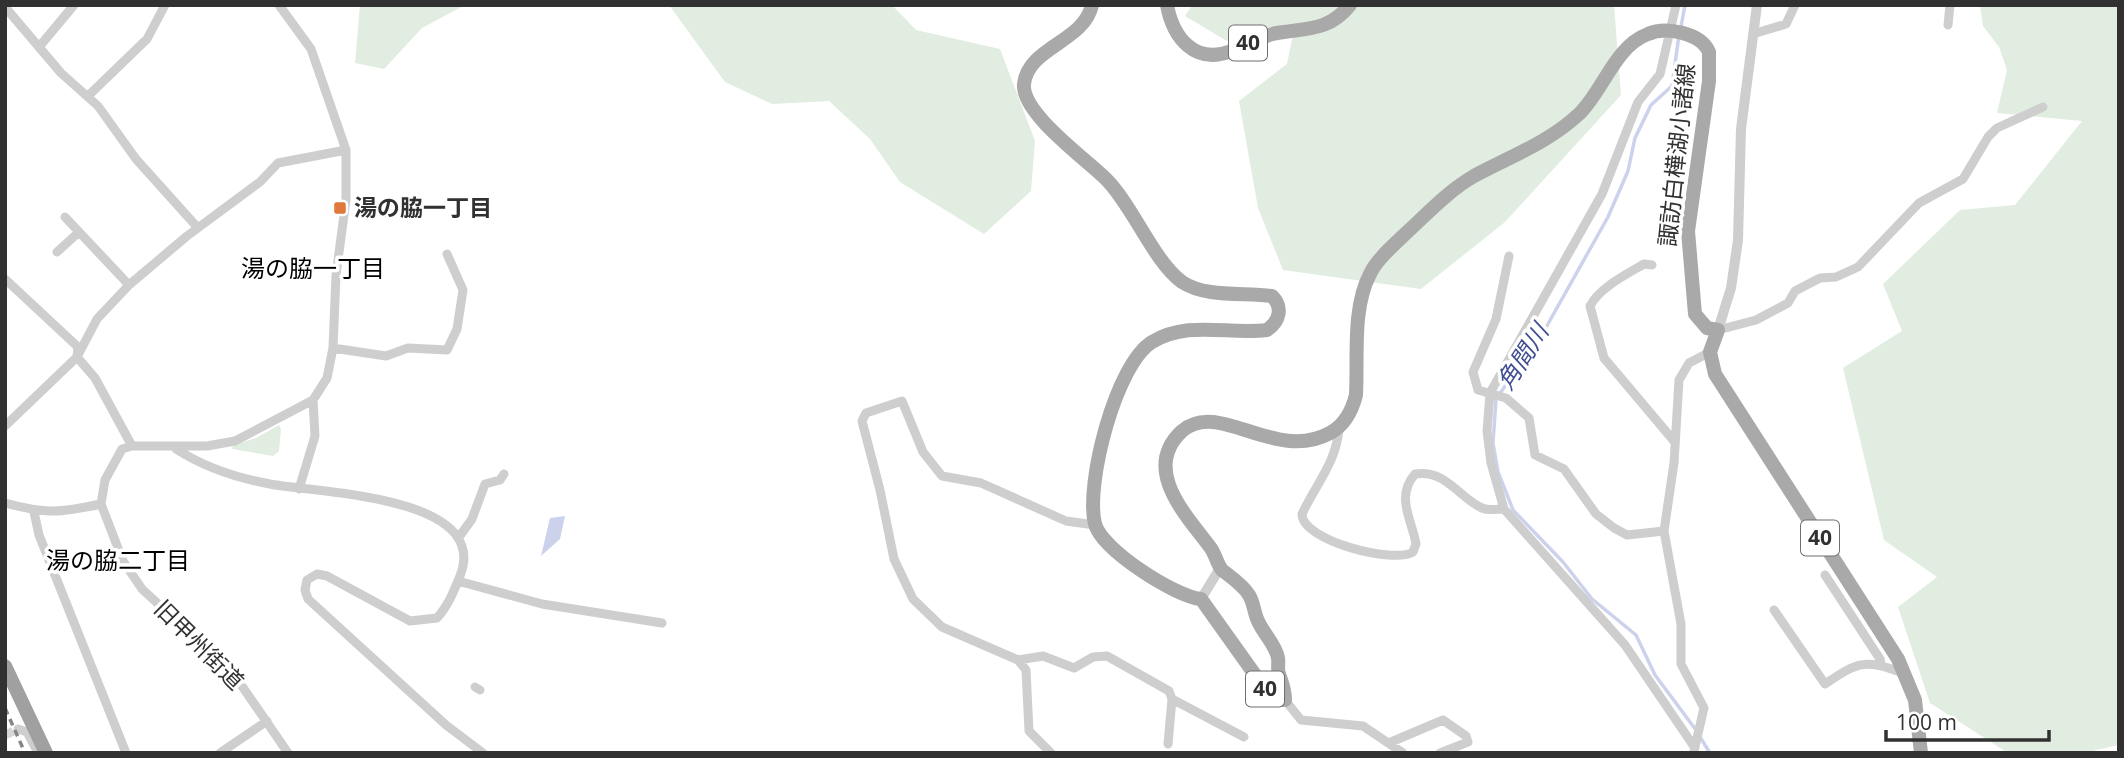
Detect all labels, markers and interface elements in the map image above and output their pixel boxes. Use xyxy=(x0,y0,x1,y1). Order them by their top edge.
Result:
road number: 40 xyxy=(1229,26,1267,60)
street label: 諏訪白樺湖小諸線 xyxy=(1650,62,1702,248)
place label: 湯の脇一丁目 xyxy=(354,191,492,223)
marker: 湯の脇一丁目 xyxy=(332,200,348,216)
district label: 湯の脇一丁目 xyxy=(241,251,385,284)
water label: 角間川 xyxy=(1488,314,1557,395)
road number: 40 xyxy=(1801,520,1839,556)
district label: 湯の脇二丁目 xyxy=(46,543,190,576)
street label: 旧甲州街道 xyxy=(148,592,252,696)
road number: 40 xyxy=(1246,672,1284,706)
scale bar xyxy=(1886,698,2049,742)
text: 100 m xyxy=(1896,708,1957,736)

